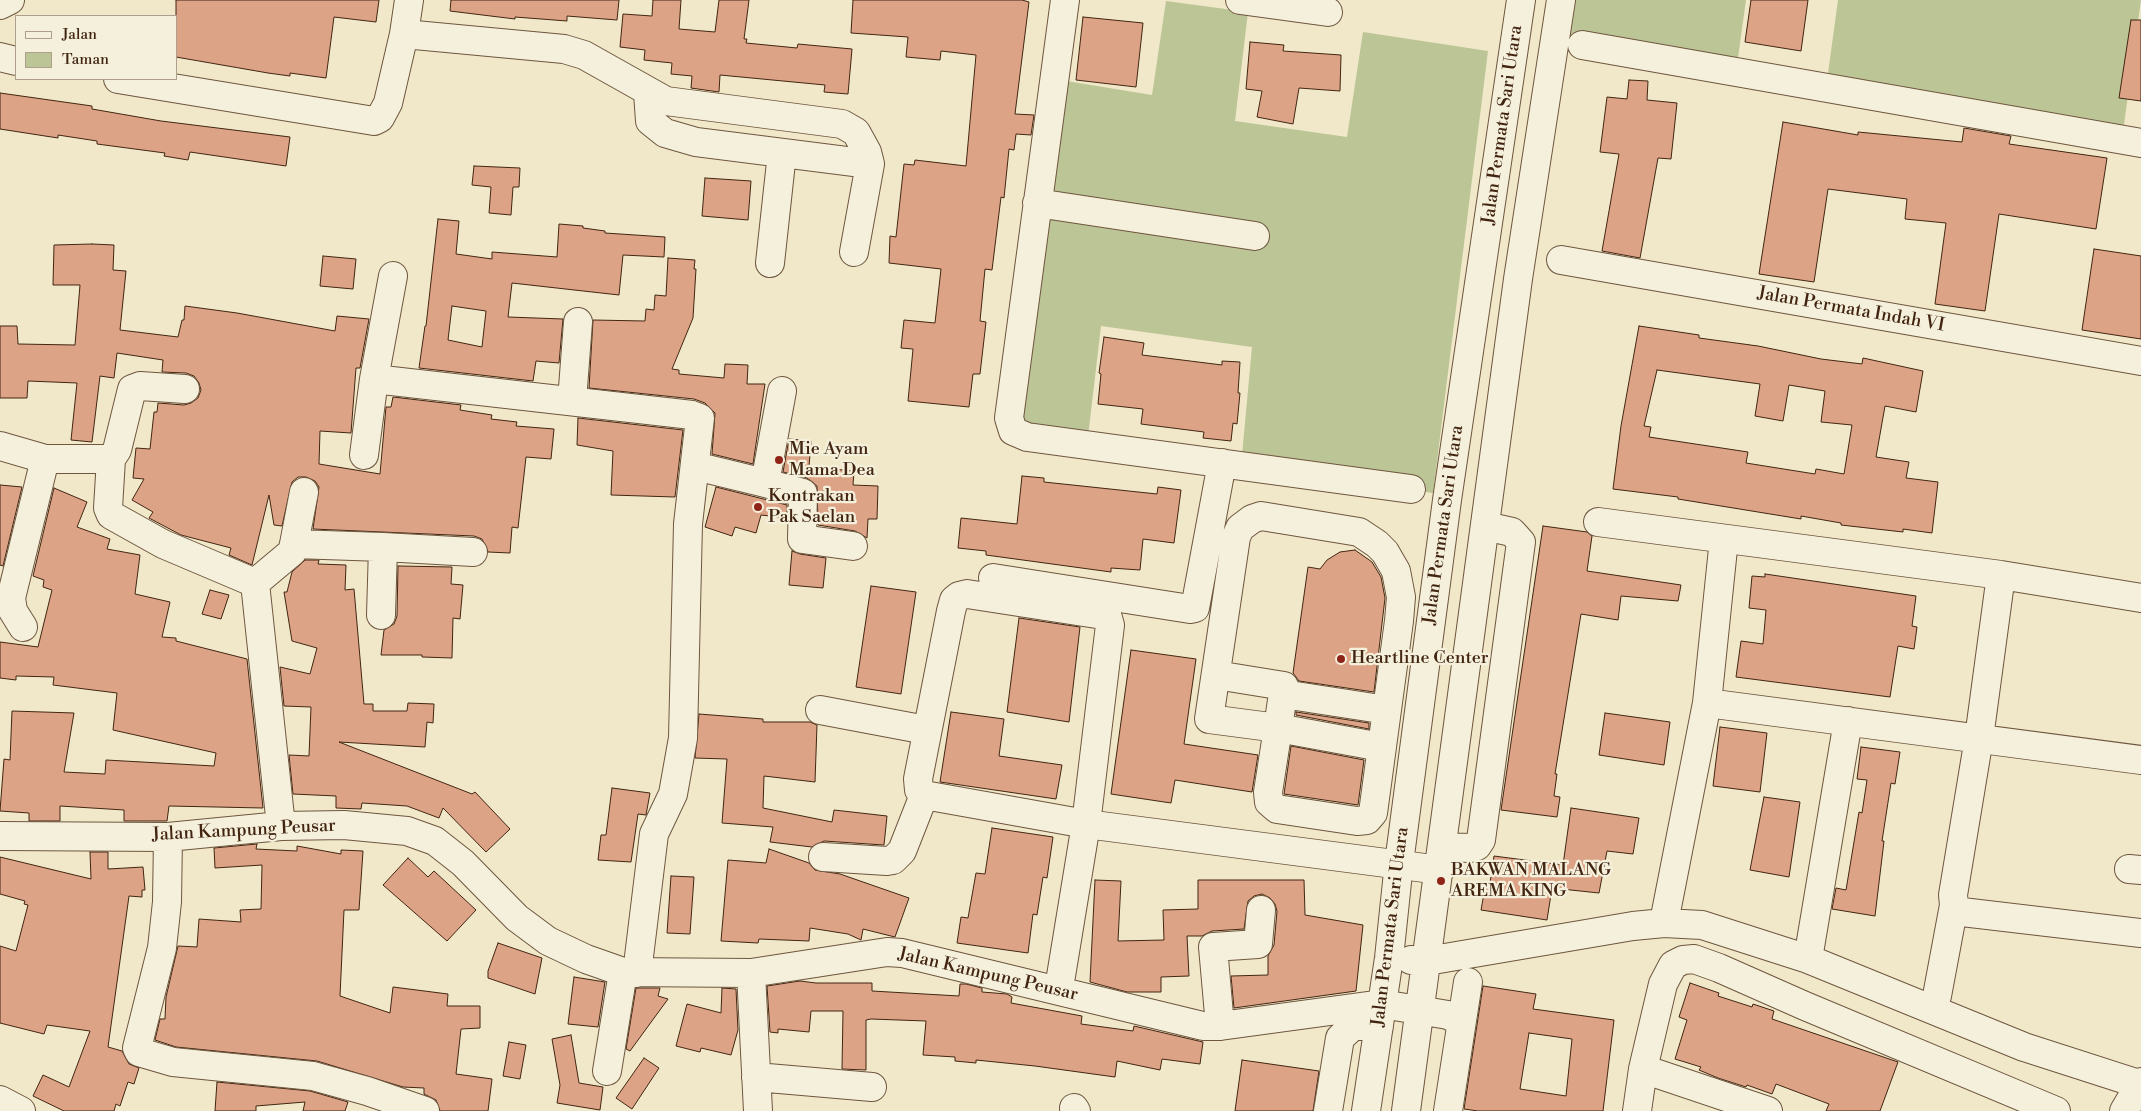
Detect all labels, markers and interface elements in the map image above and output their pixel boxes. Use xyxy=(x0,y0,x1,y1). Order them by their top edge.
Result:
legend xyxy=(15,15,178,80)
street label: Jalan Permata Sari Utara xyxy=(1478,24,1528,226)
text: Jalan xyxy=(62,25,97,44)
text: Taman xyxy=(62,50,109,69)
street label: Jalan Permata Indah VI xyxy=(1756,283,1946,337)
street label: Jalan Permata Sari Utara xyxy=(1419,424,1469,626)
place label: Mie Ayam Mama Dea xyxy=(789,439,875,482)
marker: Mie Ayam Mama Dea xyxy=(773,454,785,466)
place label: Kontrakan Pak Saelan xyxy=(768,486,855,528)
marker: Kontrakan Pak Saelan xyxy=(752,501,764,513)
place label: Heartline Center xyxy=(1351,648,1489,670)
marker: Heartline Center xyxy=(1335,653,1347,665)
street label: Jalan Kampung Peusar xyxy=(152,815,336,847)
street label: Jalan Permata Sari Utara xyxy=(1368,826,1414,1028)
place label: BAKWAN MALANG AREMA KING xyxy=(1451,860,1611,902)
marker: BAKWAN MALANG AREMA KING xyxy=(1435,875,1447,887)
street label: Jalan Kampung Peusar xyxy=(896,944,1080,1006)

